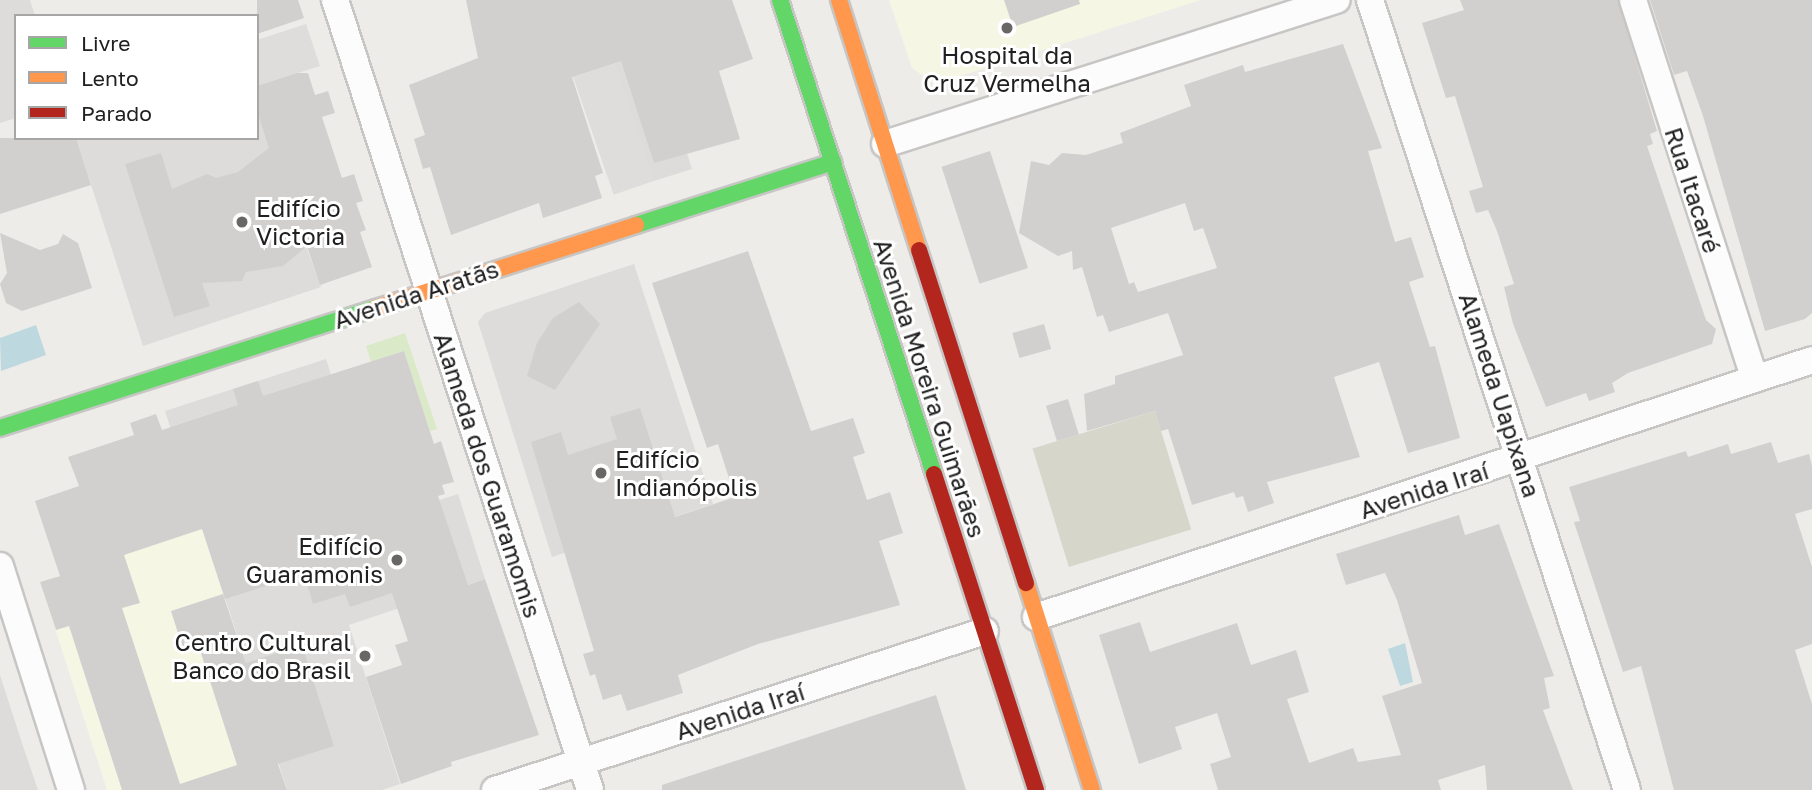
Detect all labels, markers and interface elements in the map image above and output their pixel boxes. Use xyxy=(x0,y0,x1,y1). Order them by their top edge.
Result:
legend xyxy=(14,14,259,140)
marker: Hospital da Cruz Vermelha xyxy=(997,18,1017,38)
text: Livre xyxy=(81,30,131,56)
place label: Hospital da Cruz Vermelha xyxy=(923,41,1091,97)
text: Lento xyxy=(81,65,139,91)
text: Parado xyxy=(81,100,152,126)
street label: Rua Itacaré xyxy=(1659,124,1727,256)
place label: Edifício Victoria xyxy=(256,194,345,250)
marker: Edifício Victoria xyxy=(234,214,250,230)
street label: Avenida Moreira Guimarães xyxy=(868,235,992,541)
street label: Avenida Aratãs xyxy=(330,254,502,334)
street label: Alameda Uapixana xyxy=(1453,289,1547,501)
street label: Alameda dos Guaramomis xyxy=(428,329,548,621)
place label: Edifício Indianópolis xyxy=(615,445,757,501)
street label: Avenida Iraí xyxy=(1356,456,1492,524)
marker: Edifício Indianópolis xyxy=(593,465,609,481)
place label: Edifício Guaramonis xyxy=(246,532,383,588)
marker: Edifício Guaramonis xyxy=(389,552,405,568)
place label: Centro Cultural Banco do Brasil xyxy=(172,628,351,684)
marker: Centro Cultural Banco do Brasil xyxy=(357,648,373,664)
street label: Avenida Iraí xyxy=(672,677,808,745)

